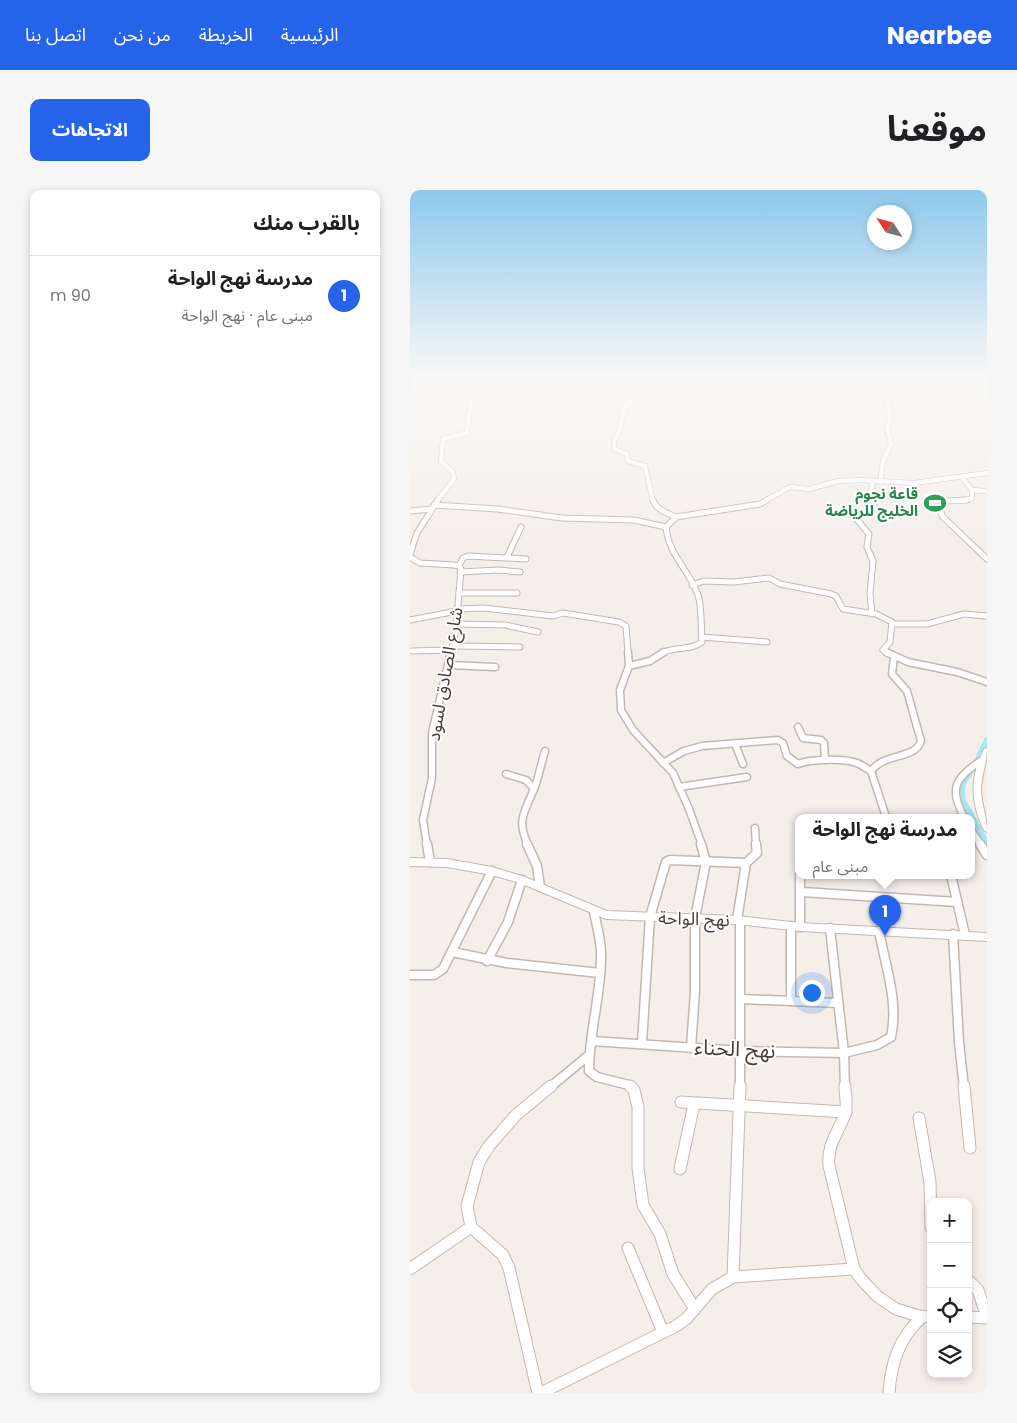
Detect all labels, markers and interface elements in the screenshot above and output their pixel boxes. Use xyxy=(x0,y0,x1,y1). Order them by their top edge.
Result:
text: Nearbee xyxy=(887,19,992,52)
text: اتصل بنا xyxy=(25,22,86,47)
text: من نحن xyxy=(114,22,171,47)
text: الخريطة xyxy=(199,22,253,47)
text: الرئيسية xyxy=(281,22,339,47)
button: الاتجاهات xyxy=(30,99,150,161)
text: موقعنا xyxy=(887,104,987,153)
north arrow xyxy=(867,205,912,250)
text: بالقرب منك xyxy=(253,208,360,237)
text: مدرسة نهج الواحة xyxy=(168,265,313,292)
text: 90 m xyxy=(50,284,91,307)
text: 1 xyxy=(341,284,347,307)
text: مبنى عام · نهج الواحة xyxy=(182,304,313,327)
place label: قاعة نجوم الخليج للرياضة xyxy=(825,483,918,522)
sports icon: قاعة نجوم الخليج للرياضة xyxy=(922,490,948,516)
street label: شارع الصادق لسود xyxy=(420,605,471,743)
popup xyxy=(795,814,975,879)
text: مدرسة نهج الواحة xyxy=(812,816,958,843)
text: مبنى عام xyxy=(812,855,868,878)
pin: 1 xyxy=(869,895,901,936)
street label: نهج الواحة xyxy=(658,905,730,933)
your location xyxy=(799,980,825,1006)
street label: نهج الحناء xyxy=(694,1032,776,1066)
map controls xyxy=(927,1198,972,1378)
button: + xyxy=(927,1198,972,1243)
button: − xyxy=(927,1243,972,1288)
button: locate xyxy=(927,1288,972,1333)
button: layers xyxy=(927,1333,972,1378)

